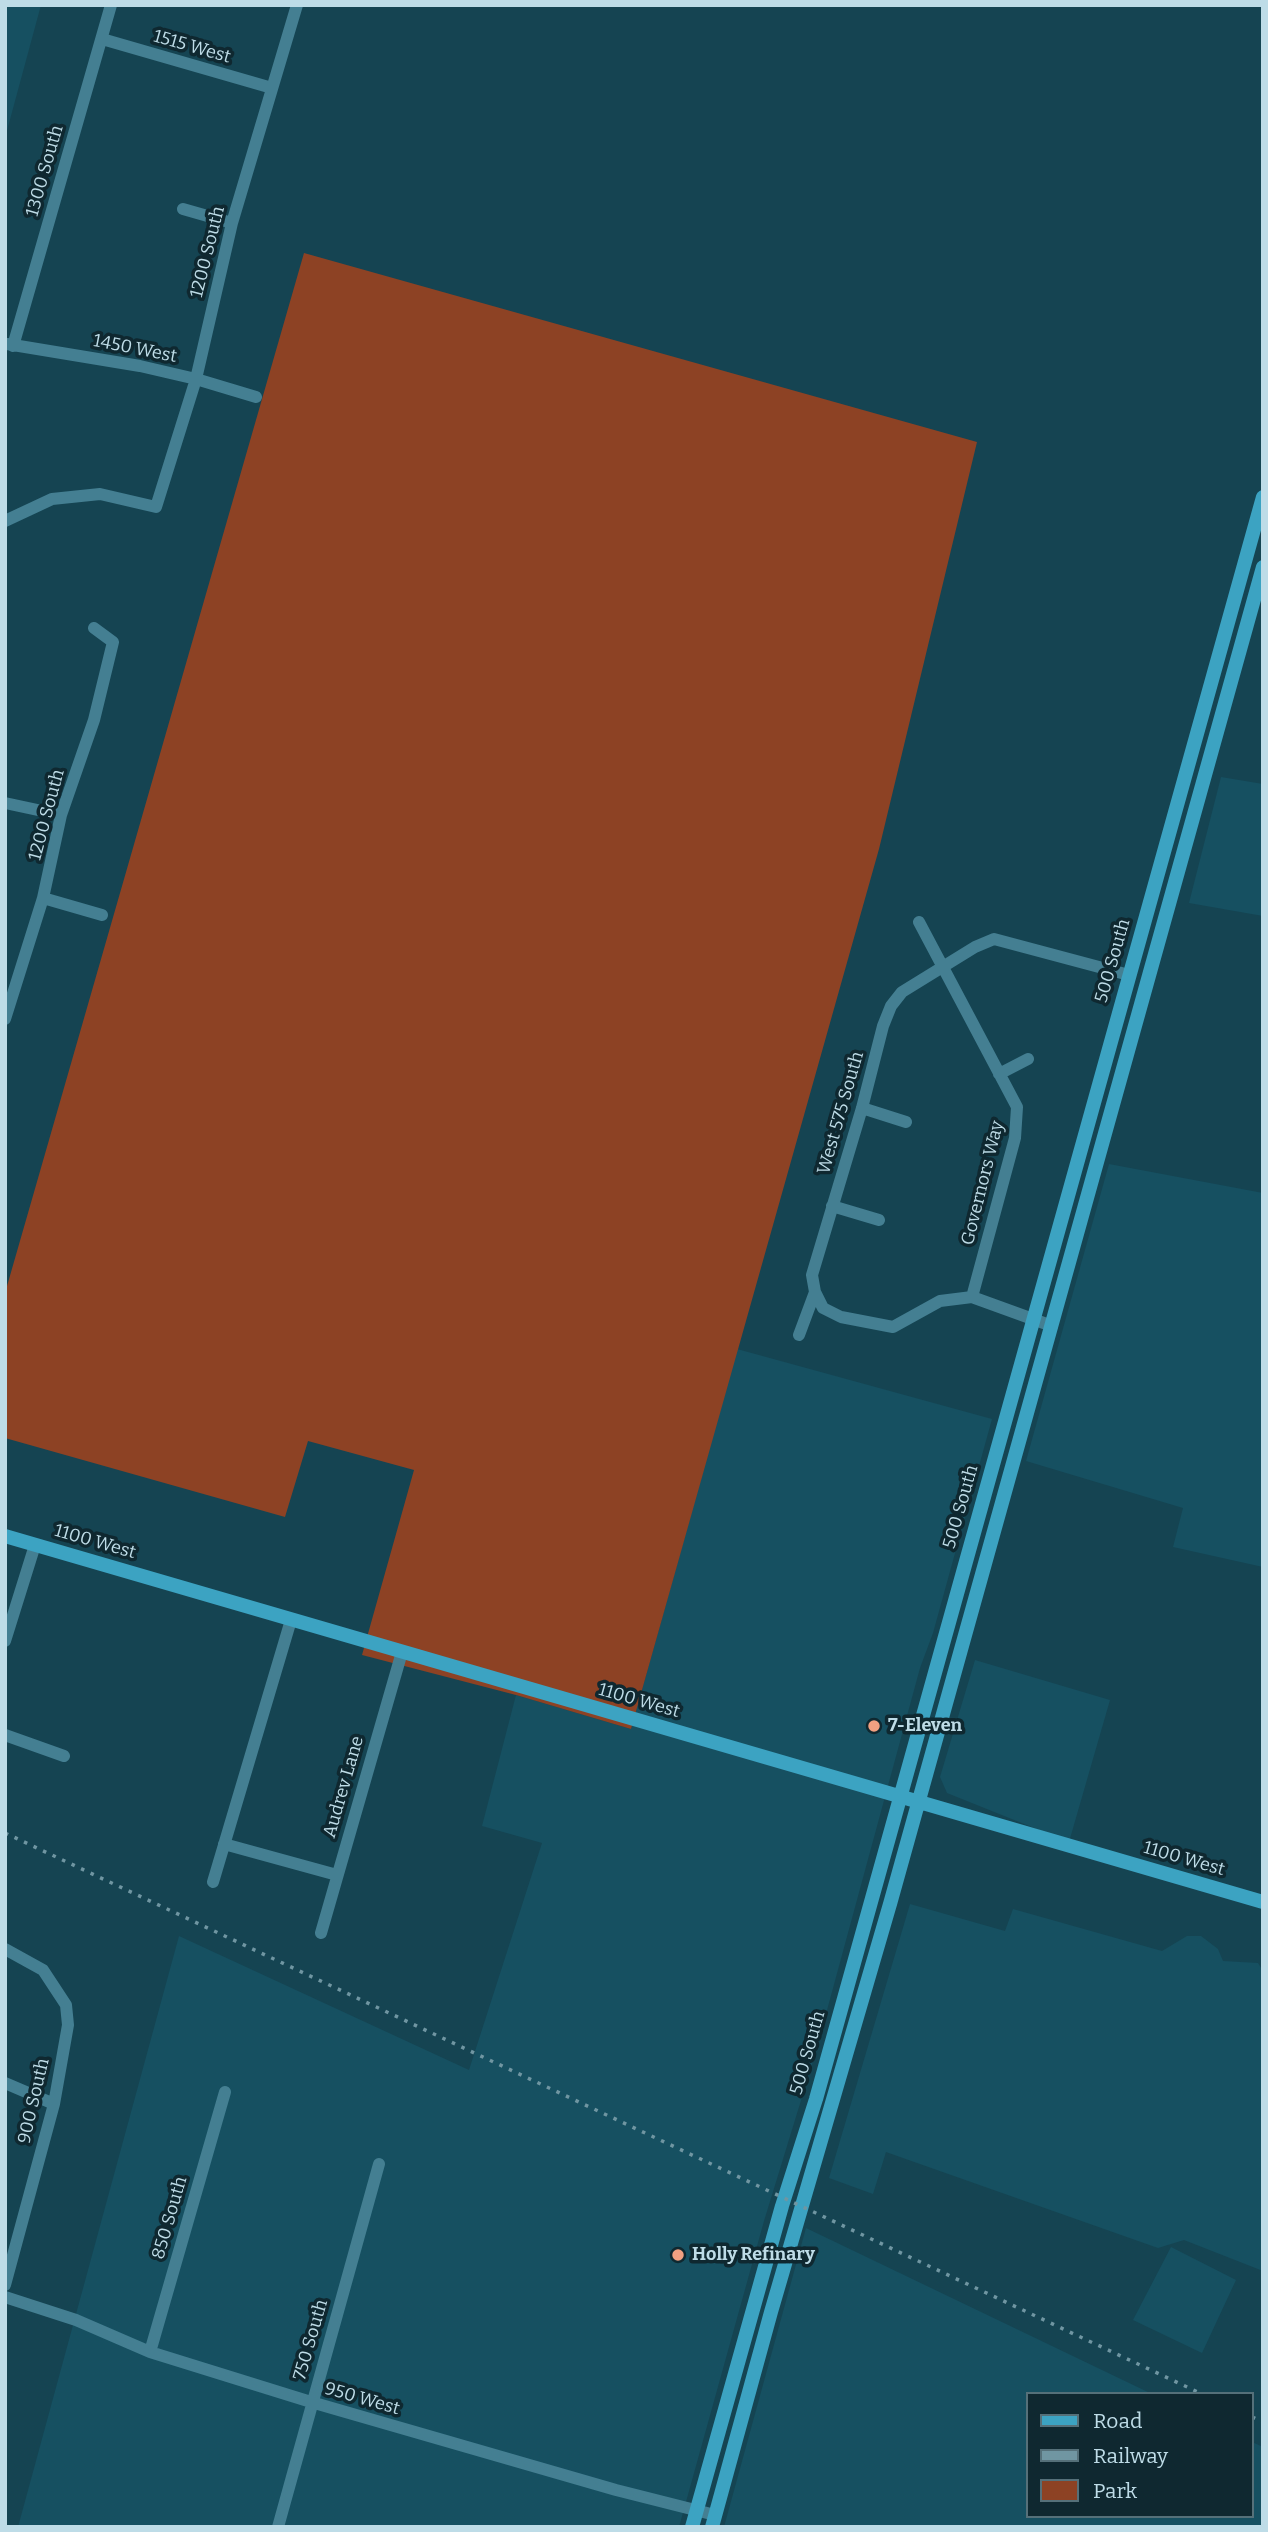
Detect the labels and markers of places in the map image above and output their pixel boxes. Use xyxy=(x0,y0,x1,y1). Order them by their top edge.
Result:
place label: 7-Eleven xyxy=(888,1715,962,1737)
marker: 7-Eleven xyxy=(866,1718,882,1734)
place label: Holly Refinary xyxy=(692,2244,815,2266)
marker: Holly Refinary xyxy=(670,2247,686,2263)

